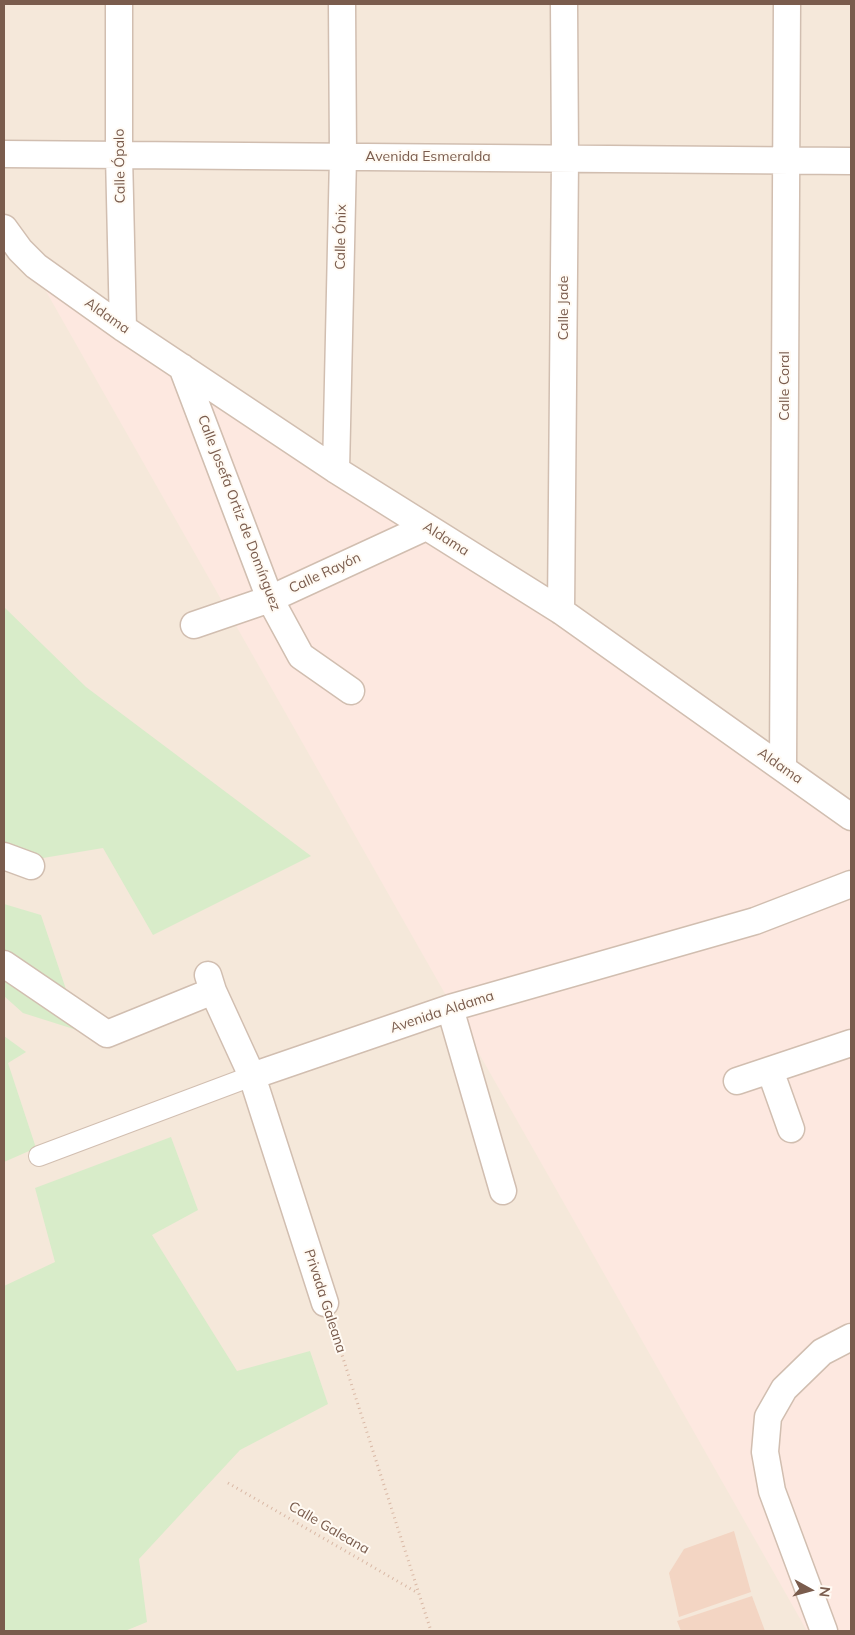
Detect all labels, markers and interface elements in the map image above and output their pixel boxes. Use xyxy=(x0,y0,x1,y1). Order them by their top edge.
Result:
street label: Calle Ópalo xyxy=(111,129,129,203)
street label: Avenida Esmeralda xyxy=(365,149,491,165)
street label: Calle Ónix xyxy=(332,204,350,270)
street label: Calle Jade xyxy=(556,276,572,340)
street label: Aldama xyxy=(81,294,133,338)
street label: Calle Coral xyxy=(777,351,793,421)
street label: Calle Josefa Ortiz de Domínguez xyxy=(194,413,284,613)
street label: Aldama xyxy=(420,518,472,560)
street label: Calle Rayón xyxy=(286,549,364,597)
street label: Aldama xyxy=(754,744,806,788)
street label: Avenida Aldama xyxy=(388,987,496,1037)
street label: Privada Galeana xyxy=(300,1247,350,1355)
street label: Calle Galeana xyxy=(286,1498,372,1558)
north arrow xyxy=(785,1565,835,1615)
text: N xyxy=(815,1585,834,1598)

